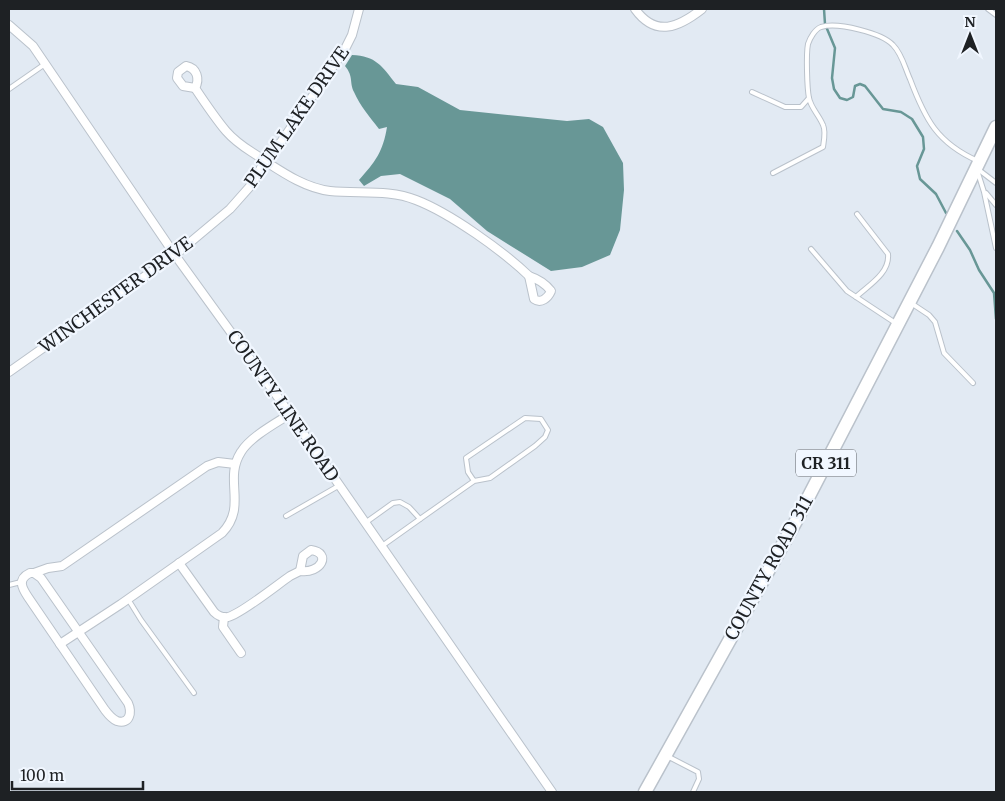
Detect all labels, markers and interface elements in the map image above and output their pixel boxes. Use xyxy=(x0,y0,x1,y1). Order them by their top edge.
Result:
north arrow xyxy=(945,10,995,60)
text: N xyxy=(964,13,976,31)
street label: PLUM LAKE DRIVE xyxy=(239,41,354,192)
street label: WINCHESTER DRIVE xyxy=(34,231,197,359)
street label: COUNTY LINE ROAD xyxy=(222,326,344,486)
road number: CR 311 xyxy=(796,449,856,476)
street label: COUNTY ROAD 311 xyxy=(719,491,818,644)
scale bar xyxy=(12,758,144,790)
text: 100 m xyxy=(20,766,64,785)

